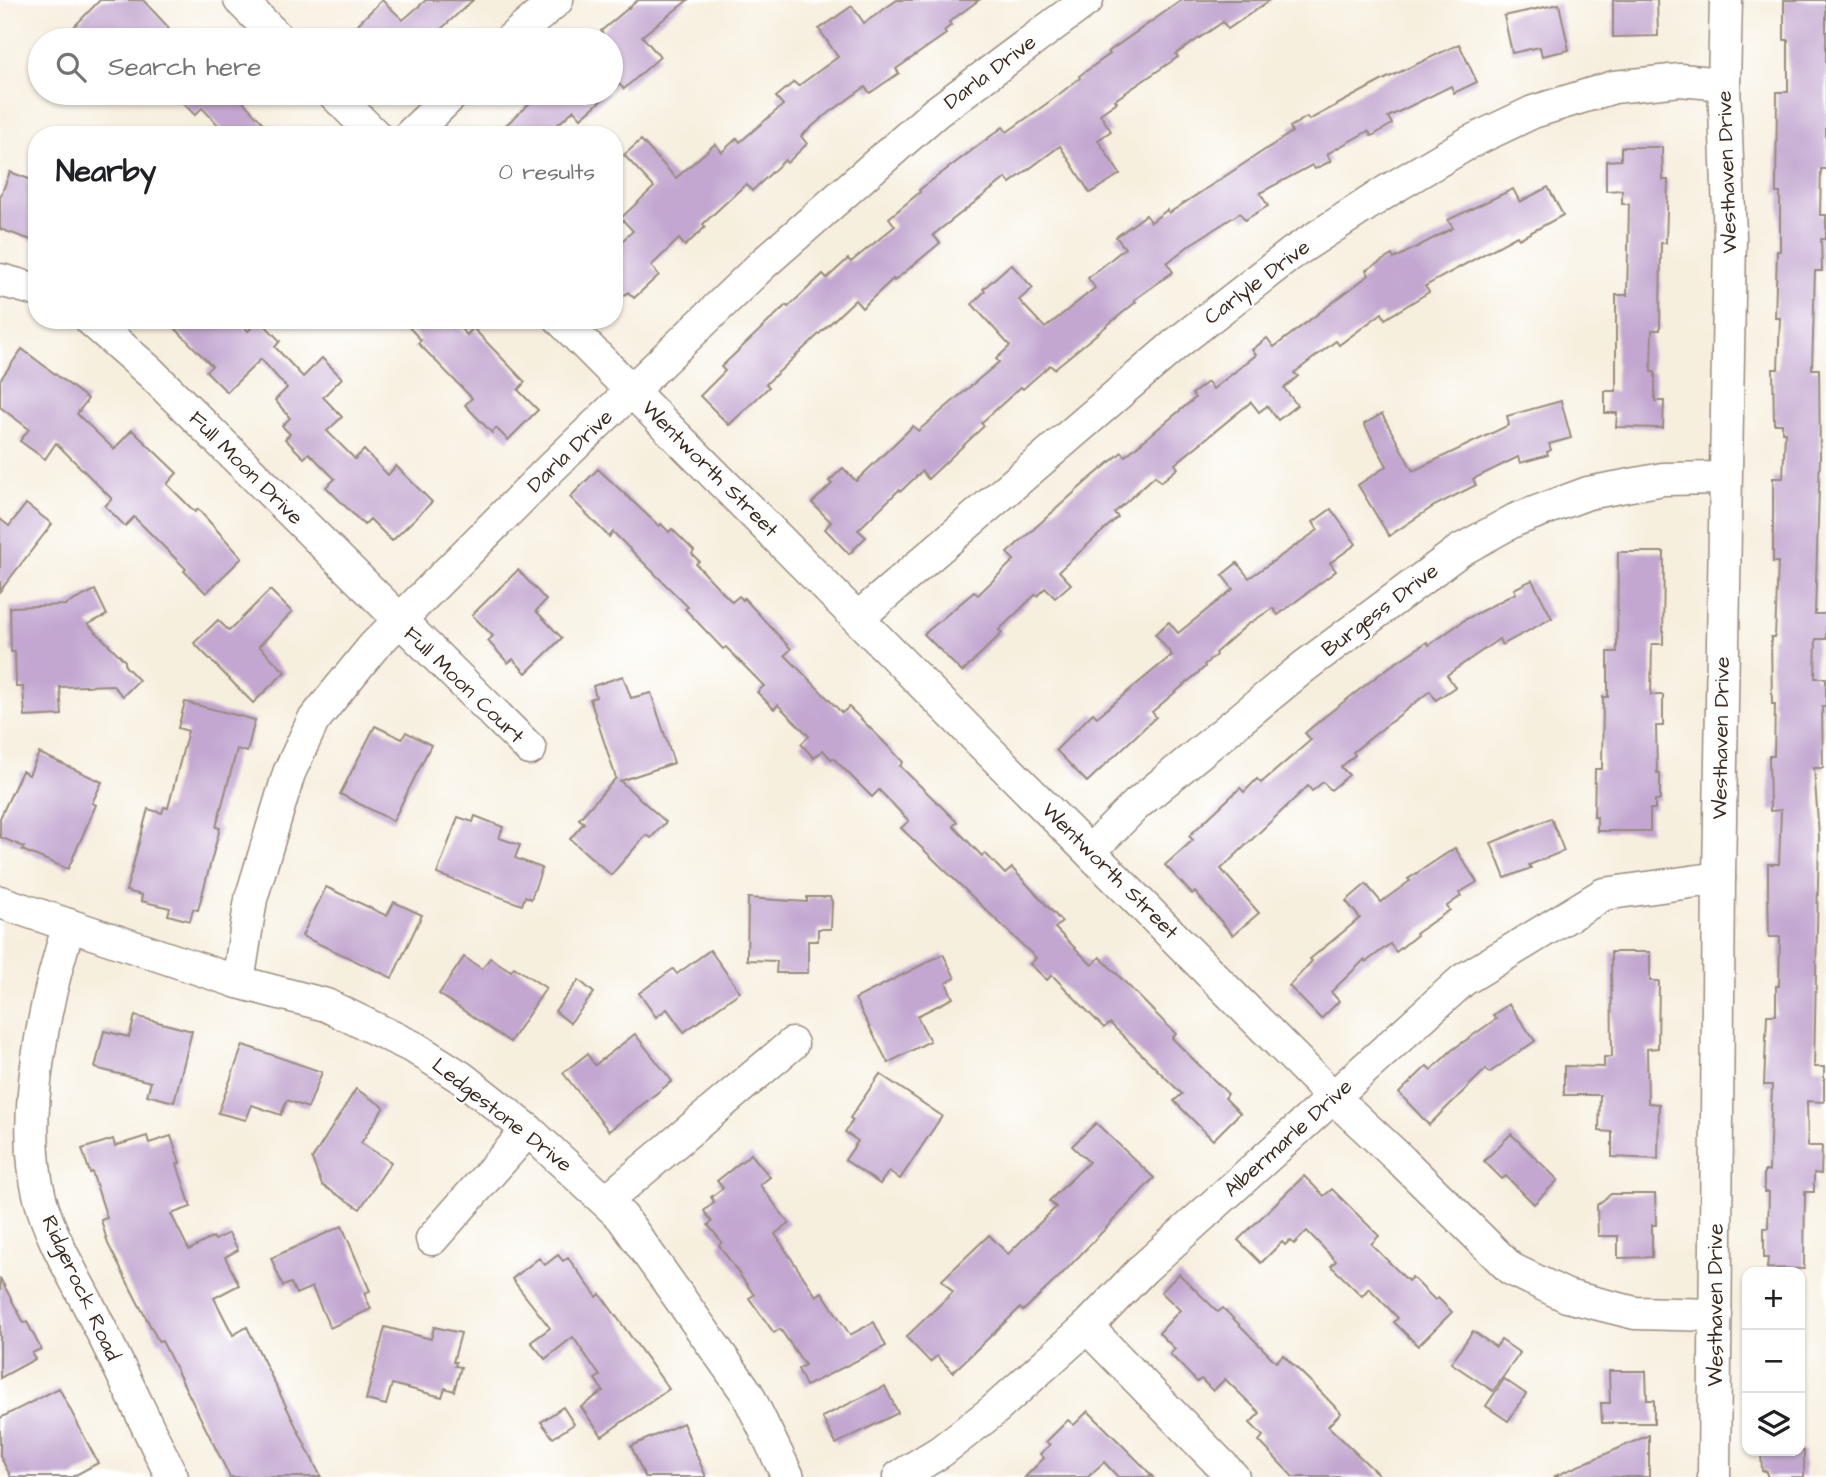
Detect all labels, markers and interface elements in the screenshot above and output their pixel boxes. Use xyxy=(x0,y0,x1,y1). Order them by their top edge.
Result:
search box xyxy=(28,28,623,105)
street label: Darla Drive xyxy=(938,28,1042,116)
icon: search xyxy=(52,48,90,86)
text: Search here xyxy=(108,49,261,85)
street label: Westhaven Drive xyxy=(1710,90,1744,254)
text: Nearby xyxy=(56,151,156,193)
text: 0 results xyxy=(498,156,595,188)
street label: Carlyle Drive xyxy=(1198,233,1317,333)
street label: Wentworth Street xyxy=(635,394,785,544)
street label: Darla Drive xyxy=(521,403,619,499)
street label: Full Moon Drive xyxy=(182,404,310,532)
street label: Burgess Drive xyxy=(1316,556,1446,665)
street label: Full Moon Court xyxy=(397,620,531,751)
street label: Westhaven Drive xyxy=(1705,656,1737,820)
street label: Wentworth Street xyxy=(1035,796,1185,946)
street label: Ledgestone Drive xyxy=(425,1051,578,1181)
street label: Albermarle Drive xyxy=(1217,1072,1359,1204)
street label: Ridgerock Road xyxy=(33,1211,127,1366)
street label: Westhaven Drive xyxy=(1701,1223,1730,1387)
map controls xyxy=(1742,1267,1805,1456)
button: + xyxy=(1742,1267,1805,1330)
button: − xyxy=(1742,1330,1805,1393)
button: layers xyxy=(1742,1393,1805,1456)

